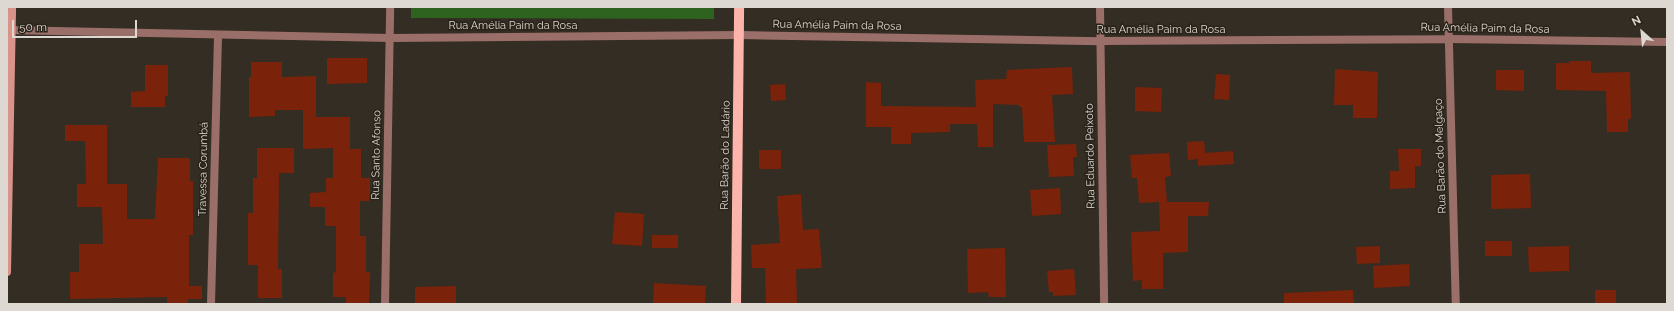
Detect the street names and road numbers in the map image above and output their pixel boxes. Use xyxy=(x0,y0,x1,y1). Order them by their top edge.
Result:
street label: Rua Amélia Paim da Rosa xyxy=(772,18,902,34)
street label: Rua Amélia Paim da Rosa xyxy=(448,19,578,33)
street label: Rua Amélia Paim da Rosa xyxy=(1420,21,1550,37)
street label: Rua Amélia Paim da Rosa xyxy=(1096,23,1226,37)
street label: Rua Barão do Melgaço xyxy=(1432,98,1450,214)
street label: Rua Barão do Ladário xyxy=(718,100,734,210)
street label: Rua Eduardo Peixoto xyxy=(1083,103,1099,209)
street label: Rua Santo Afonso xyxy=(370,110,384,200)
street label: Travessa Corumbá xyxy=(197,122,211,216)

